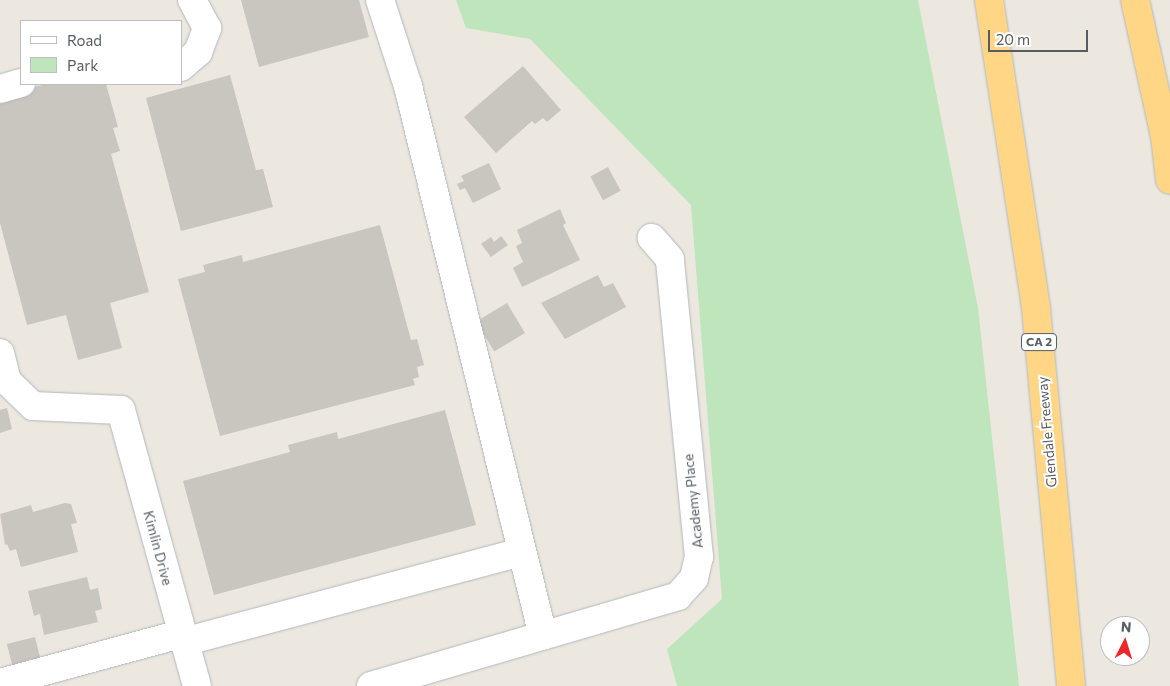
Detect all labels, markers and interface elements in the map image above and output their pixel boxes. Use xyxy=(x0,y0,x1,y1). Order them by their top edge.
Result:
legend xyxy=(20,20,182,85)
scale bar xyxy=(990,20,1090,52)
text: 20 m xyxy=(996,30,1030,48)
text: Road xyxy=(67,31,102,49)
text: Park xyxy=(67,56,98,74)
road number: CA 2 xyxy=(1020,332,1058,352)
street label: Glendale Freeway xyxy=(1034,376,1060,488)
street label: Academy Place xyxy=(680,453,706,549)
street label: Kimlin Drive xyxy=(140,509,176,587)
north arrow xyxy=(1100,616,1150,666)
text: N xyxy=(1120,618,1132,635)

